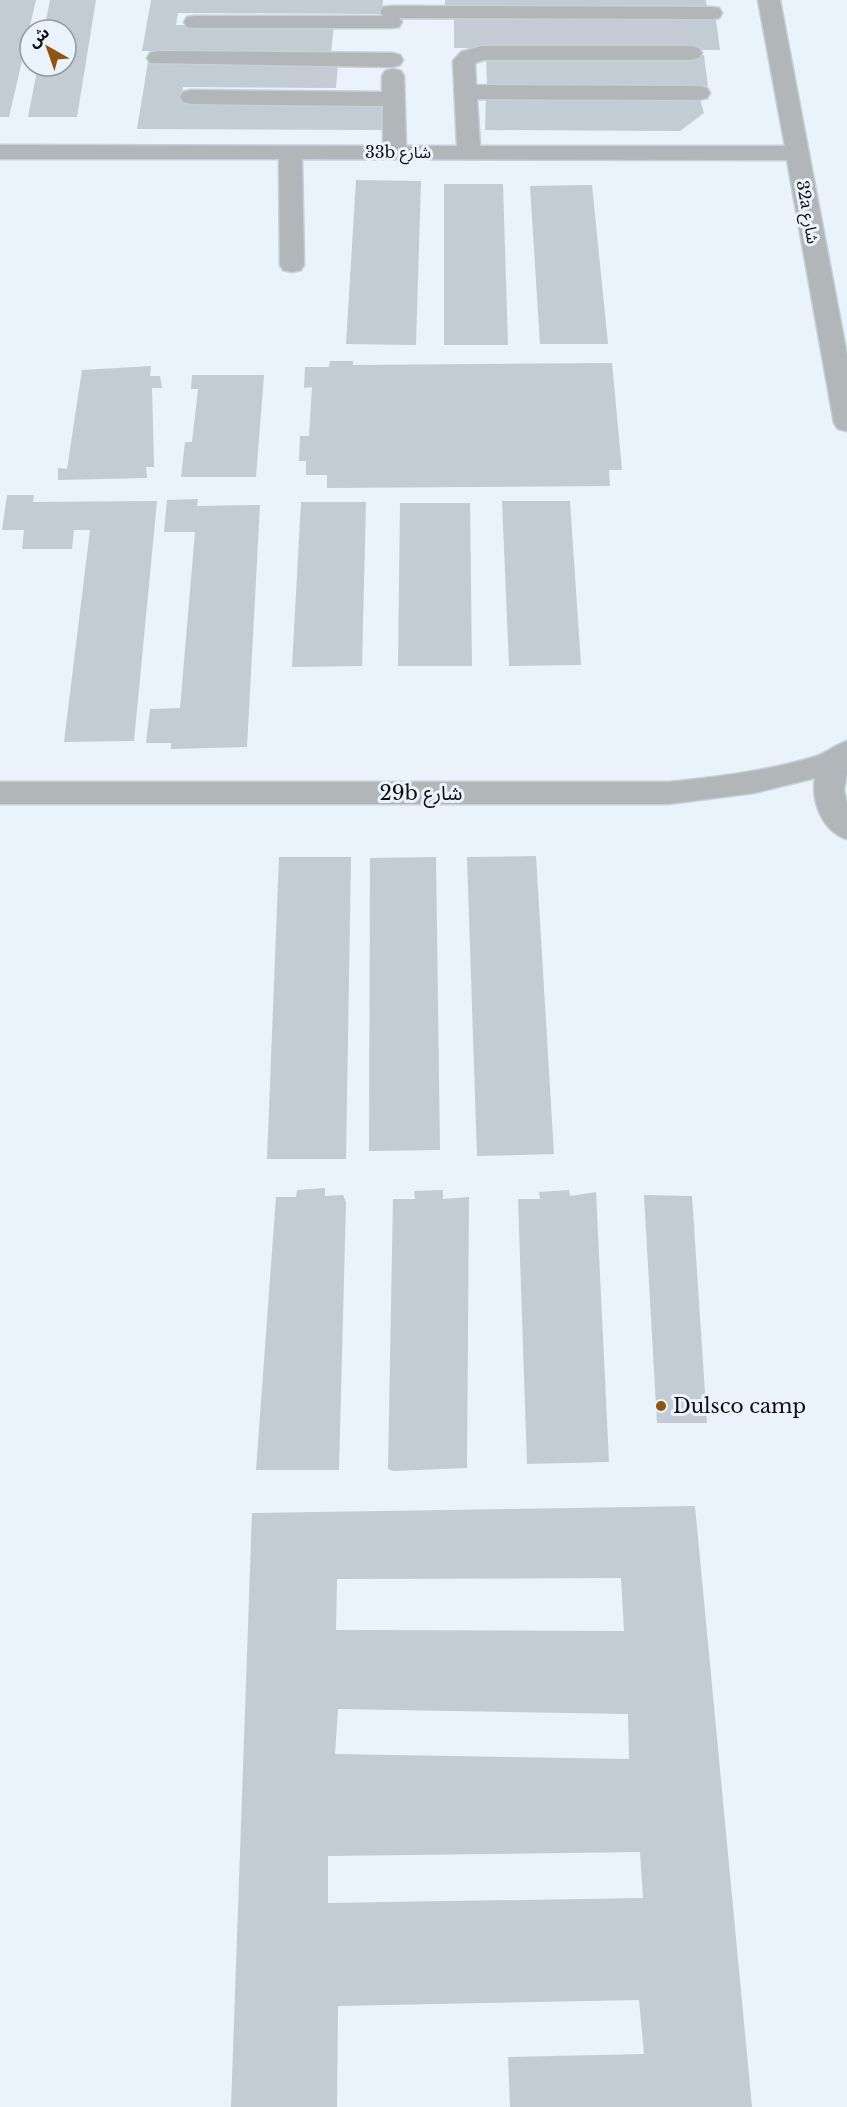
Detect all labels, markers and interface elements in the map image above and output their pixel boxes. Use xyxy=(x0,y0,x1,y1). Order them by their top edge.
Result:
north arrow xyxy=(18,18,78,78)
text: ش xyxy=(24,22,53,51)
street label: 33b شارع xyxy=(365,142,431,165)
street label: 32a شارع xyxy=(790,179,823,246)
street label: 29b شارع xyxy=(380,781,462,808)
place label: Dulsco camp xyxy=(673,1394,806,1418)
marker: Dulsco camp xyxy=(654,1399,668,1413)

